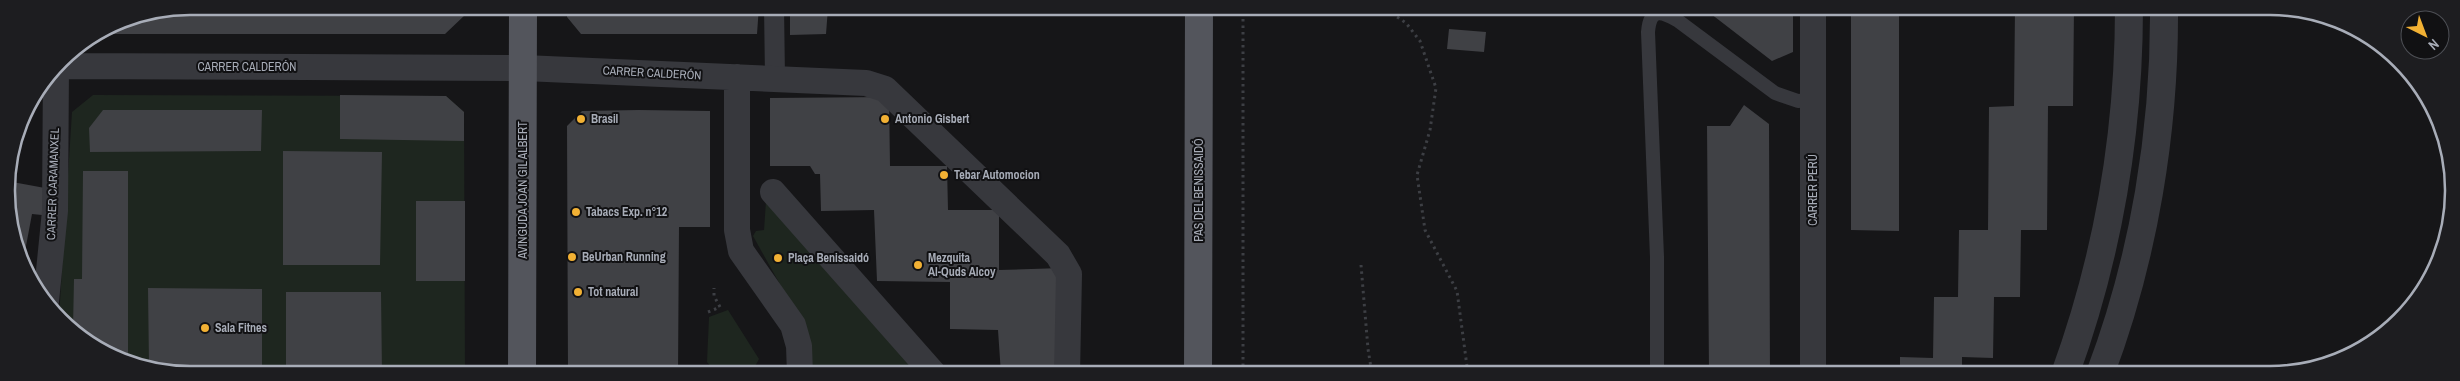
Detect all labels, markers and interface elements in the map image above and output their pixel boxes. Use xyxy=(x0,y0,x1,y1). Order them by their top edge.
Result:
north arrow xyxy=(2400,10,2450,60)
text: N xyxy=(2425,35,2443,54)
street label: CARRER CALDERÓN xyxy=(198,59,296,75)
street label: CARRER CALDERÓN xyxy=(602,62,702,84)
place label: Brasil xyxy=(591,111,619,127)
place label: Antonio Gisbert xyxy=(895,111,970,127)
marker: Brasil xyxy=(575,113,587,125)
marker: Antonio Gisbert xyxy=(879,113,891,125)
street label: AVINGUDA JOAN GIL ALBERT xyxy=(515,121,531,260)
street label: CARRER CARAMANXEL xyxy=(43,127,63,240)
street label: PAS DEL BENISSAIDÓ xyxy=(1191,138,1207,242)
street label: CARRER PERÚ xyxy=(1805,154,1821,226)
place label: Tebar Automocion xyxy=(954,167,1040,183)
marker: Tebar Automocion xyxy=(938,169,950,181)
place label: Tabacs Exp. n°12 xyxy=(586,204,668,220)
marker: Tabacs Exp. n°12 xyxy=(570,206,582,218)
place label: BeUrban Running xyxy=(582,249,666,265)
place label: Plaça Benissaidó xyxy=(788,250,869,266)
place label: Mezquita Al-Quds Alcoy xyxy=(928,250,996,280)
marker: BeUrban Running xyxy=(566,251,578,263)
marker: Plaça Benissaidó xyxy=(772,252,784,264)
marker: Mezquita Al-Quds Alcoy xyxy=(912,259,924,271)
place label: Tot natural xyxy=(588,284,638,300)
marker: Tot natural xyxy=(572,286,584,298)
place label: Sala Fitnes xyxy=(215,320,267,336)
marker: Sala Fitnes xyxy=(199,322,211,334)

